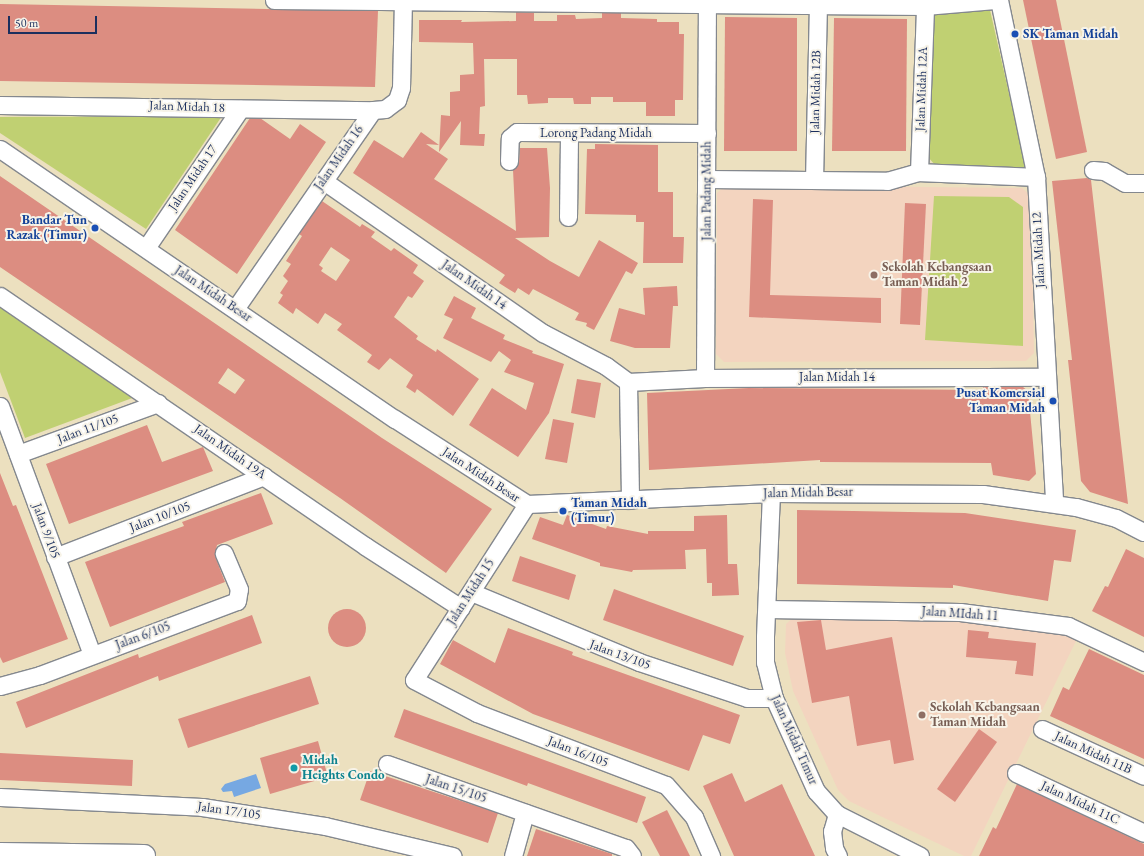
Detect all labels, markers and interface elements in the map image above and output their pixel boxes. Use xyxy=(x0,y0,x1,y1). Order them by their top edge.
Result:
scale bar xyxy=(10,8,99,34)
text: 50 m xyxy=(15,15,38,31)
place label: SK Taman Midah xyxy=(1023,26,1118,42)
marker: SK Taman Midah xyxy=(1010,29,1020,39)
street label: Jalan Midah 12A xyxy=(913,46,931,132)
street label: Jalan Midah 12B xyxy=(807,50,825,134)
street label: Jalan Midah 18 xyxy=(149,98,225,116)
street label: Jalan Midah 16 xyxy=(311,122,367,194)
street label: Lorong Padang Midah xyxy=(540,125,652,141)
street label: Jalan Padang Midah xyxy=(699,141,715,241)
street label: Jalan Midah 17 xyxy=(165,142,221,214)
street label: Jalan Midah 12 xyxy=(1029,212,1049,288)
place label: Bandar Tun Razak (Timur) xyxy=(7,213,87,244)
marker: Bandar Tun Razak (Timur) xyxy=(90,223,100,233)
street label: Jalan Midah 14 xyxy=(438,257,510,313)
place label: Sekolah Kebangsaan Taman Midah 2 xyxy=(882,260,992,291)
street label: Jalan Midah Besar xyxy=(171,262,255,326)
marker: Sekolah Kebangsaan Taman Midah 2 xyxy=(869,270,879,280)
street label: Jalan Midah 14 xyxy=(799,369,875,385)
place label: Pusat Komersial Taman Midah xyxy=(956,386,1045,417)
marker: Pusat Komersial Taman Midah xyxy=(1048,396,1058,406)
street label: Jalan 11/105 xyxy=(55,411,121,447)
street label: Jalan Midah 19A xyxy=(191,421,269,483)
street label: Jalan Midah Besar xyxy=(439,444,523,506)
street label: Jalan Midah Besar xyxy=(763,484,853,502)
place label: Taman Midah (Timur) xyxy=(571,496,647,527)
street label: Jalan 10/105 xyxy=(127,498,193,536)
street label: Jalan 9/105 xyxy=(29,501,63,561)
marker: Taman Midah (Timur) xyxy=(558,506,568,516)
street label: Jalan Midah 15 xyxy=(444,556,498,628)
street label: Jalan MIdah 11 xyxy=(921,604,999,624)
street label: Jalan 6/105 xyxy=(113,619,173,653)
street label: Jalan 13/105 xyxy=(587,637,653,673)
street label: Jalan Midah Timur xyxy=(767,693,821,787)
place label: Sekolah Kebangsaan Taman Midah xyxy=(930,700,1040,731)
marker: Sekolah Kebangsaan Taman Midah xyxy=(917,710,927,720)
street label: Jalan Midah 11B xyxy=(1052,728,1134,778)
street label: Jalan 16/105 xyxy=(545,733,611,771)
place label: Midah Heights Condo xyxy=(302,753,384,784)
marker: Midah Heights Condo xyxy=(289,763,299,773)
street label: Jalan 15/105 xyxy=(423,771,489,807)
street label: Jalan Midah 11C xyxy=(1038,778,1122,828)
street label: Jalan 17/105 xyxy=(196,799,262,823)

